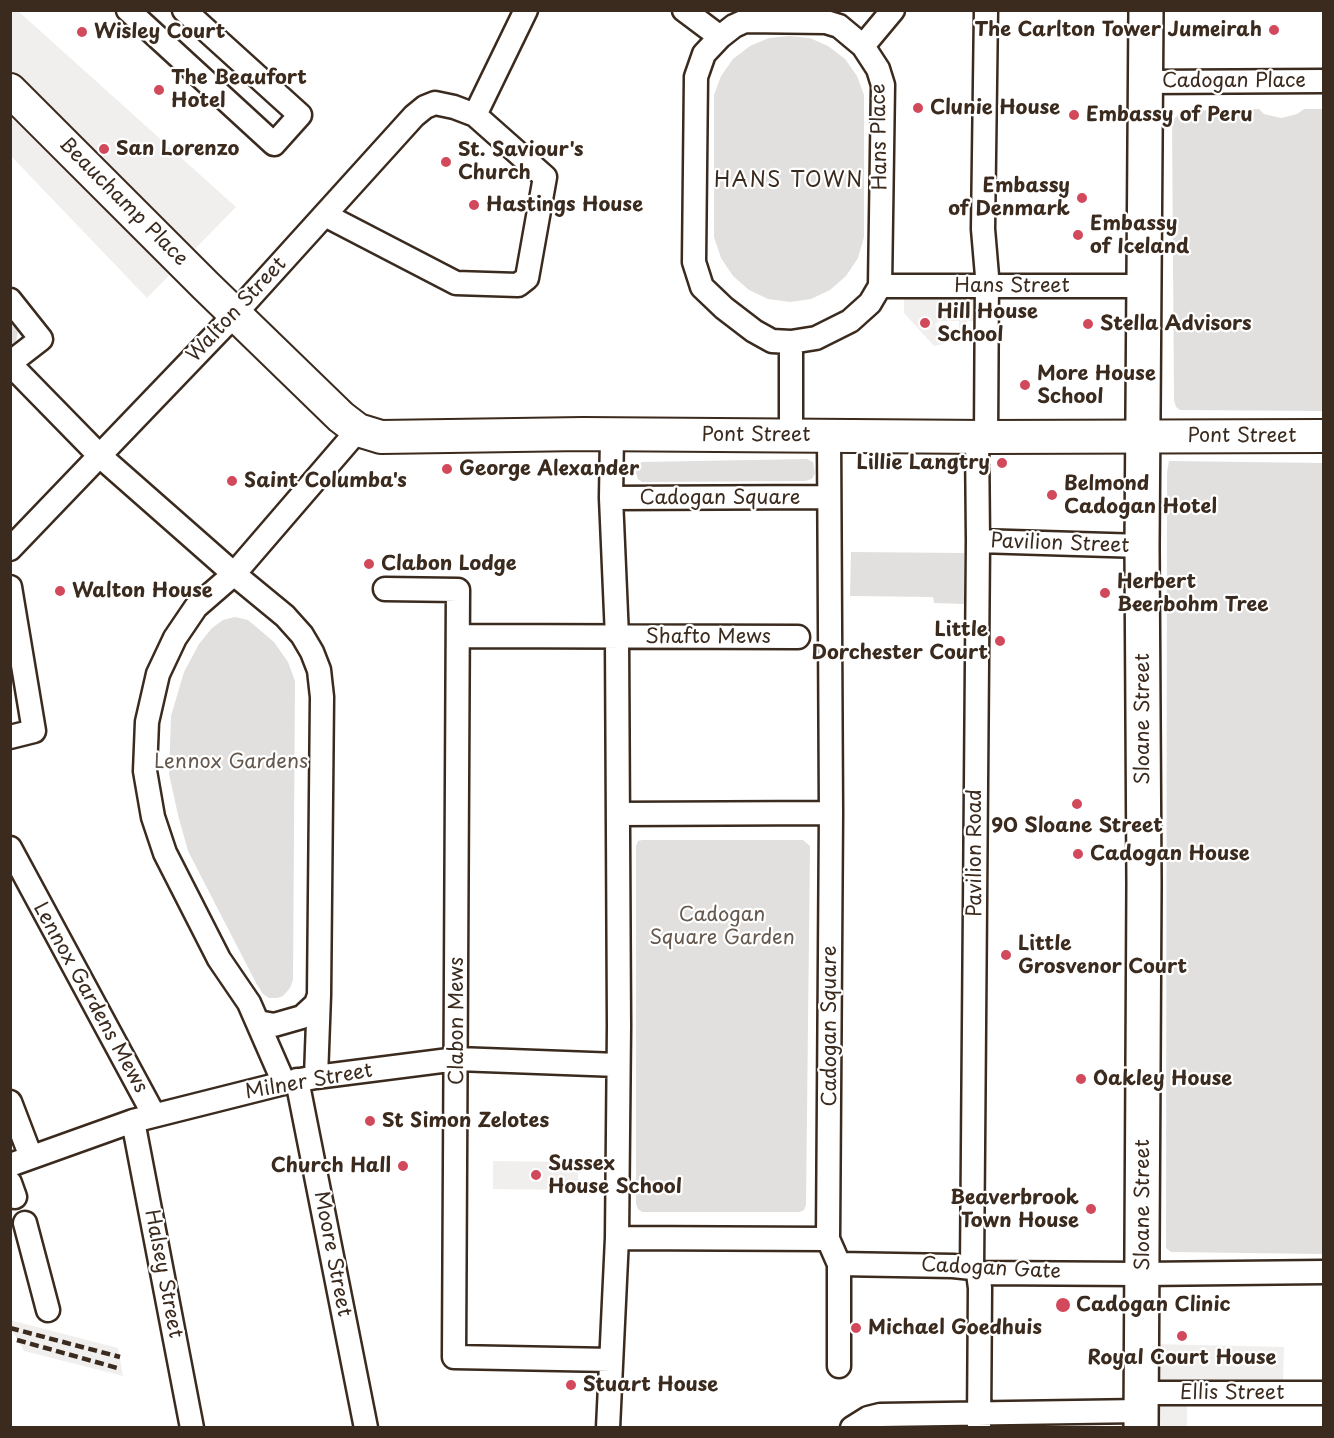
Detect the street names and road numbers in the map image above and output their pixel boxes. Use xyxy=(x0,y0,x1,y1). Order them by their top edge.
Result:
street label: Cadogan Place xyxy=(1162,69,1306,93)
street label: Hans Place xyxy=(867,83,893,191)
street label: Beauchamp Place xyxy=(54,133,192,271)
street label: Walton Street xyxy=(182,253,292,367)
street label: Hans Street xyxy=(954,274,1070,298)
street label: Pont Street xyxy=(702,423,810,447)
street label: Pont Street xyxy=(1188,424,1296,448)
street label: Cadogan Square xyxy=(640,486,800,510)
street label: Pavilion Street xyxy=(990,530,1130,558)
street label: Shafto Mews xyxy=(645,625,771,649)
street label: Sloane Street xyxy=(1131,653,1155,785)
street label: Pavilion Road xyxy=(963,789,987,917)
street label: Lennox Gardens Mews xyxy=(28,899,152,1097)
street label: Cadogan Square xyxy=(818,946,842,1106)
street label: Clabon Mews xyxy=(445,957,469,1085)
street label: Milner Street xyxy=(244,1059,374,1105)
street label: Sloane Street xyxy=(1131,1139,1155,1271)
street label: Moore Street xyxy=(308,1189,356,1319)
street label: Halsey Street xyxy=(139,1208,187,1340)
street label: Cadogan Gate xyxy=(920,1253,1062,1285)
street label: Ellis Street xyxy=(1180,1381,1284,1405)

